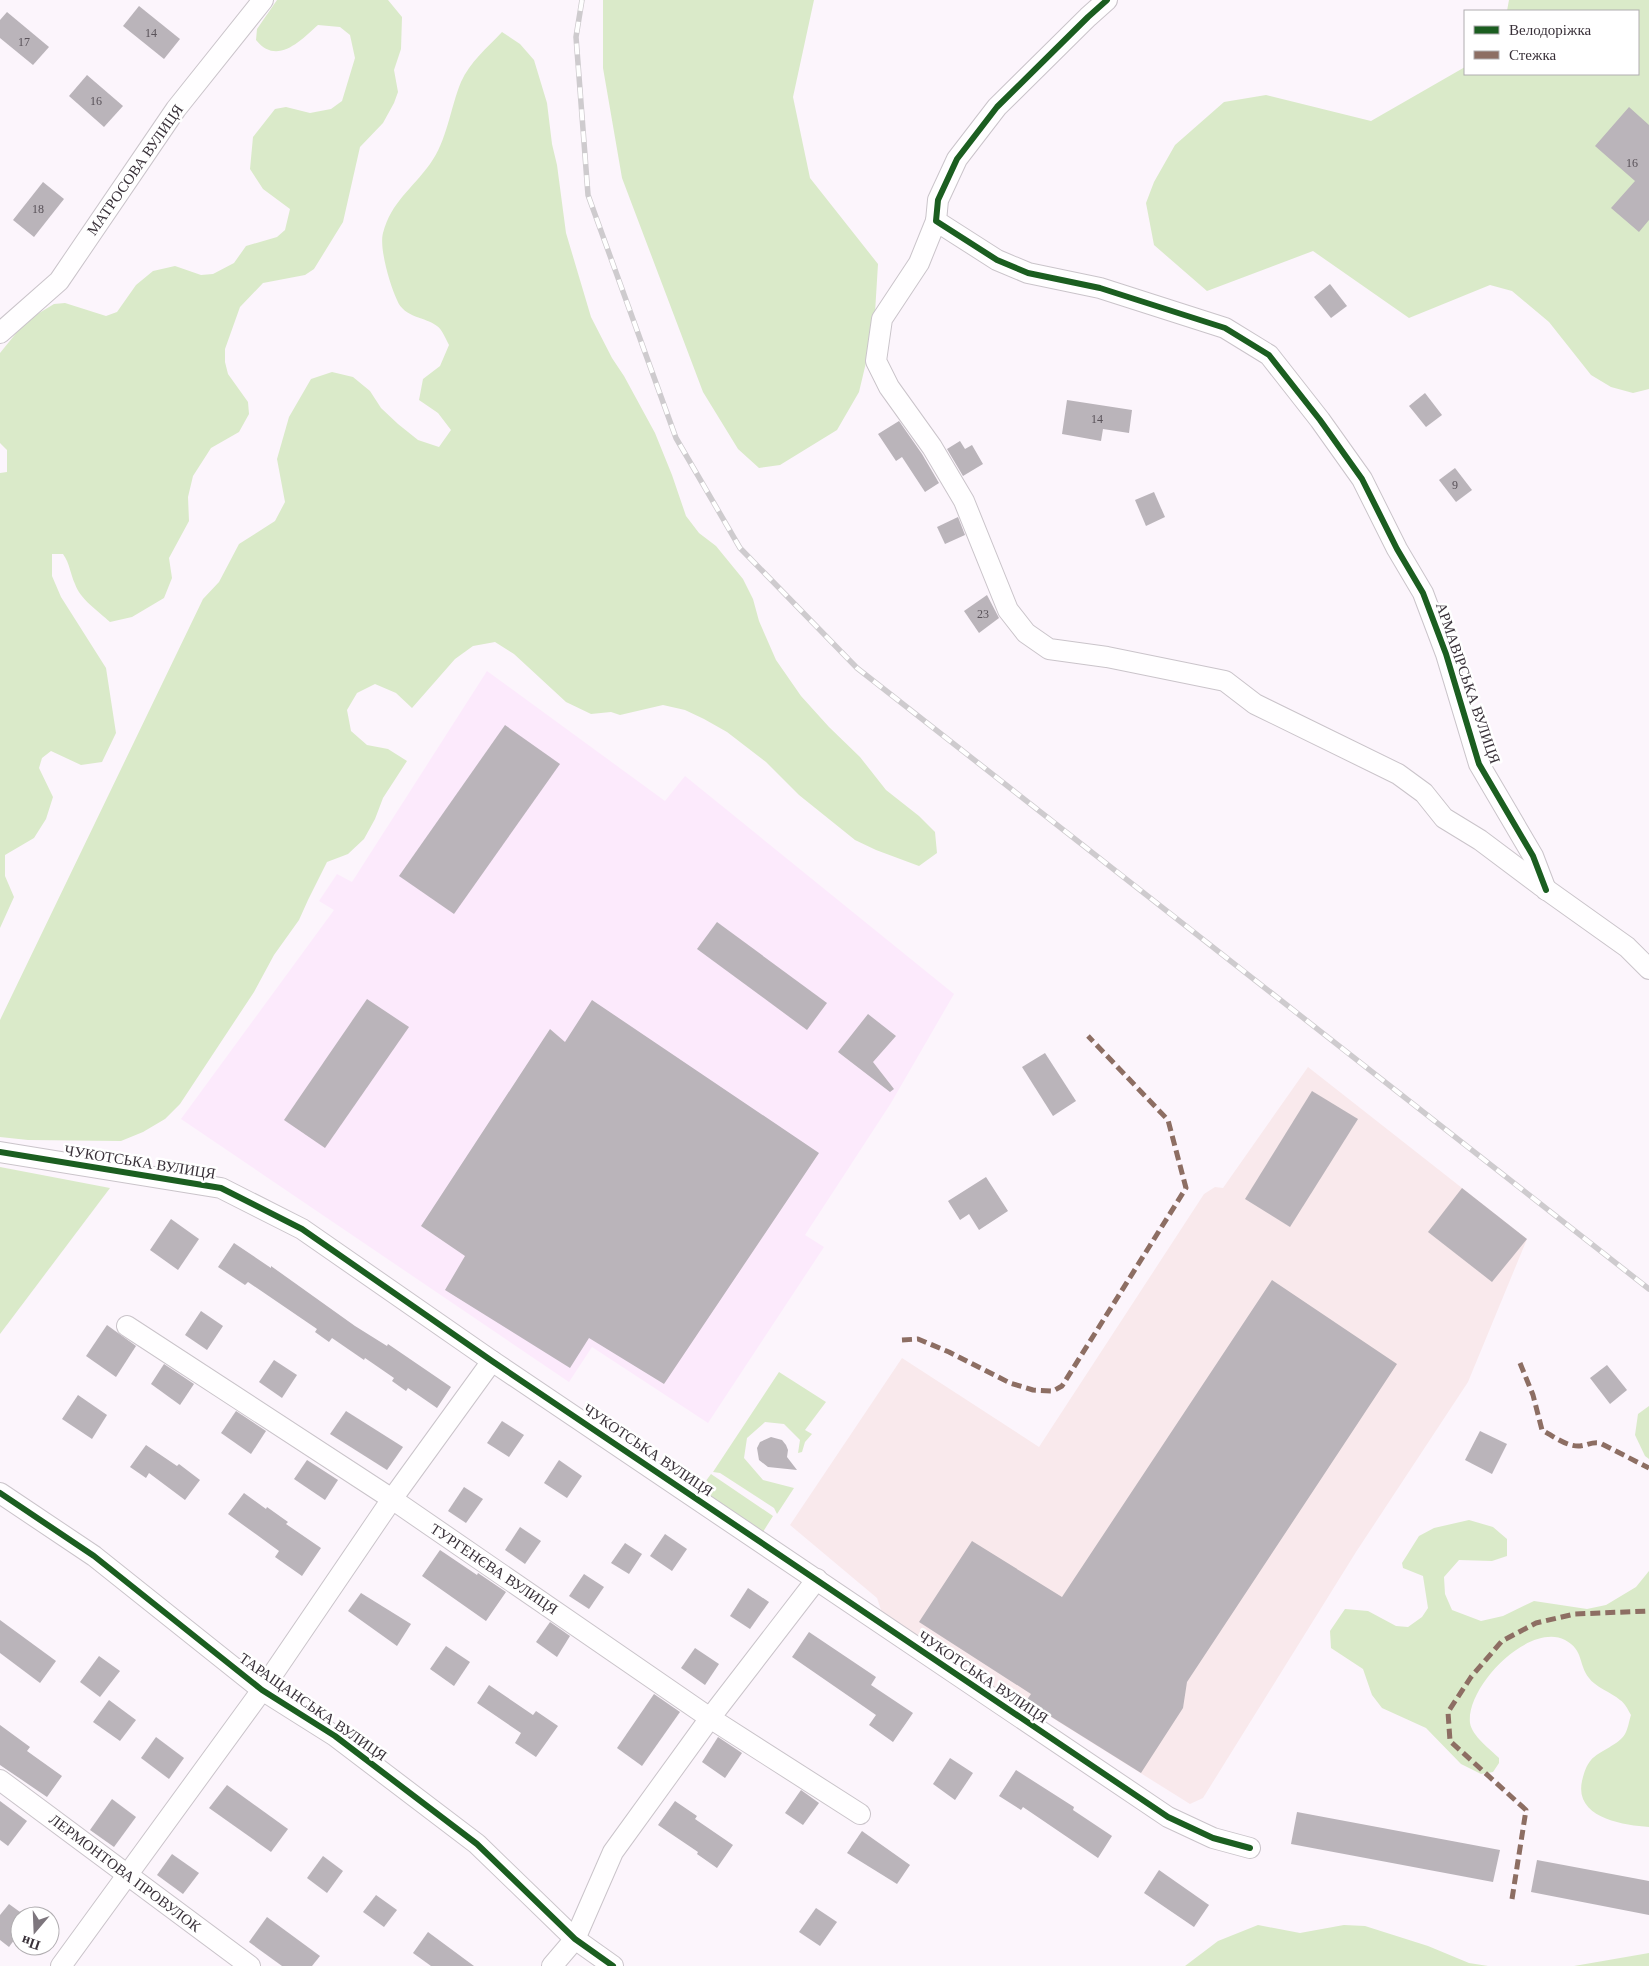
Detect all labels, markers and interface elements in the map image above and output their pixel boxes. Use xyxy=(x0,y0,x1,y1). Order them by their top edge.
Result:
legend xyxy=(1464,10,1639,75)
text: Велодоріжка xyxy=(1509,22,1591,38)
house number: 14 xyxy=(145,26,157,40)
house number: 17 xyxy=(18,35,30,49)
text: Стежка xyxy=(1509,47,1556,63)
house number: 16 xyxy=(90,94,102,108)
street label: МАТРОСОВА ВУЛИЦЯ xyxy=(84,102,186,238)
house number: 16 xyxy=(1626,156,1638,170)
house number: 18 xyxy=(32,202,44,216)
house number: 14 xyxy=(1091,412,1103,426)
house number: 9 xyxy=(1452,478,1458,492)
street label: АРМАВІРСЬКА ВУЛИЦЯ xyxy=(1433,600,1503,766)
house number: 23 xyxy=(977,607,989,621)
street label: ЧУКОТСЬКА ВУЛИЦЯ xyxy=(63,1142,217,1182)
street label: ЧУКОТСЬКА ВУЛИЦЯ xyxy=(580,1401,716,1499)
street label: ТУРГЕНЄВА ВУЛИЦЯ xyxy=(427,1520,561,1618)
street label: ЧУКОТСЬКА ВУЛИЦЯ xyxy=(915,1628,1051,1726)
street label: ТАРАЩАНСЬКА ВУЛИЦЯ xyxy=(236,1650,390,1764)
street label: ЛЕРМОНТОВА ПРОВУЛОК xyxy=(46,1811,204,1936)
north arrow xyxy=(10,1906,60,1956)
text: Пн xyxy=(20,1933,42,1953)

